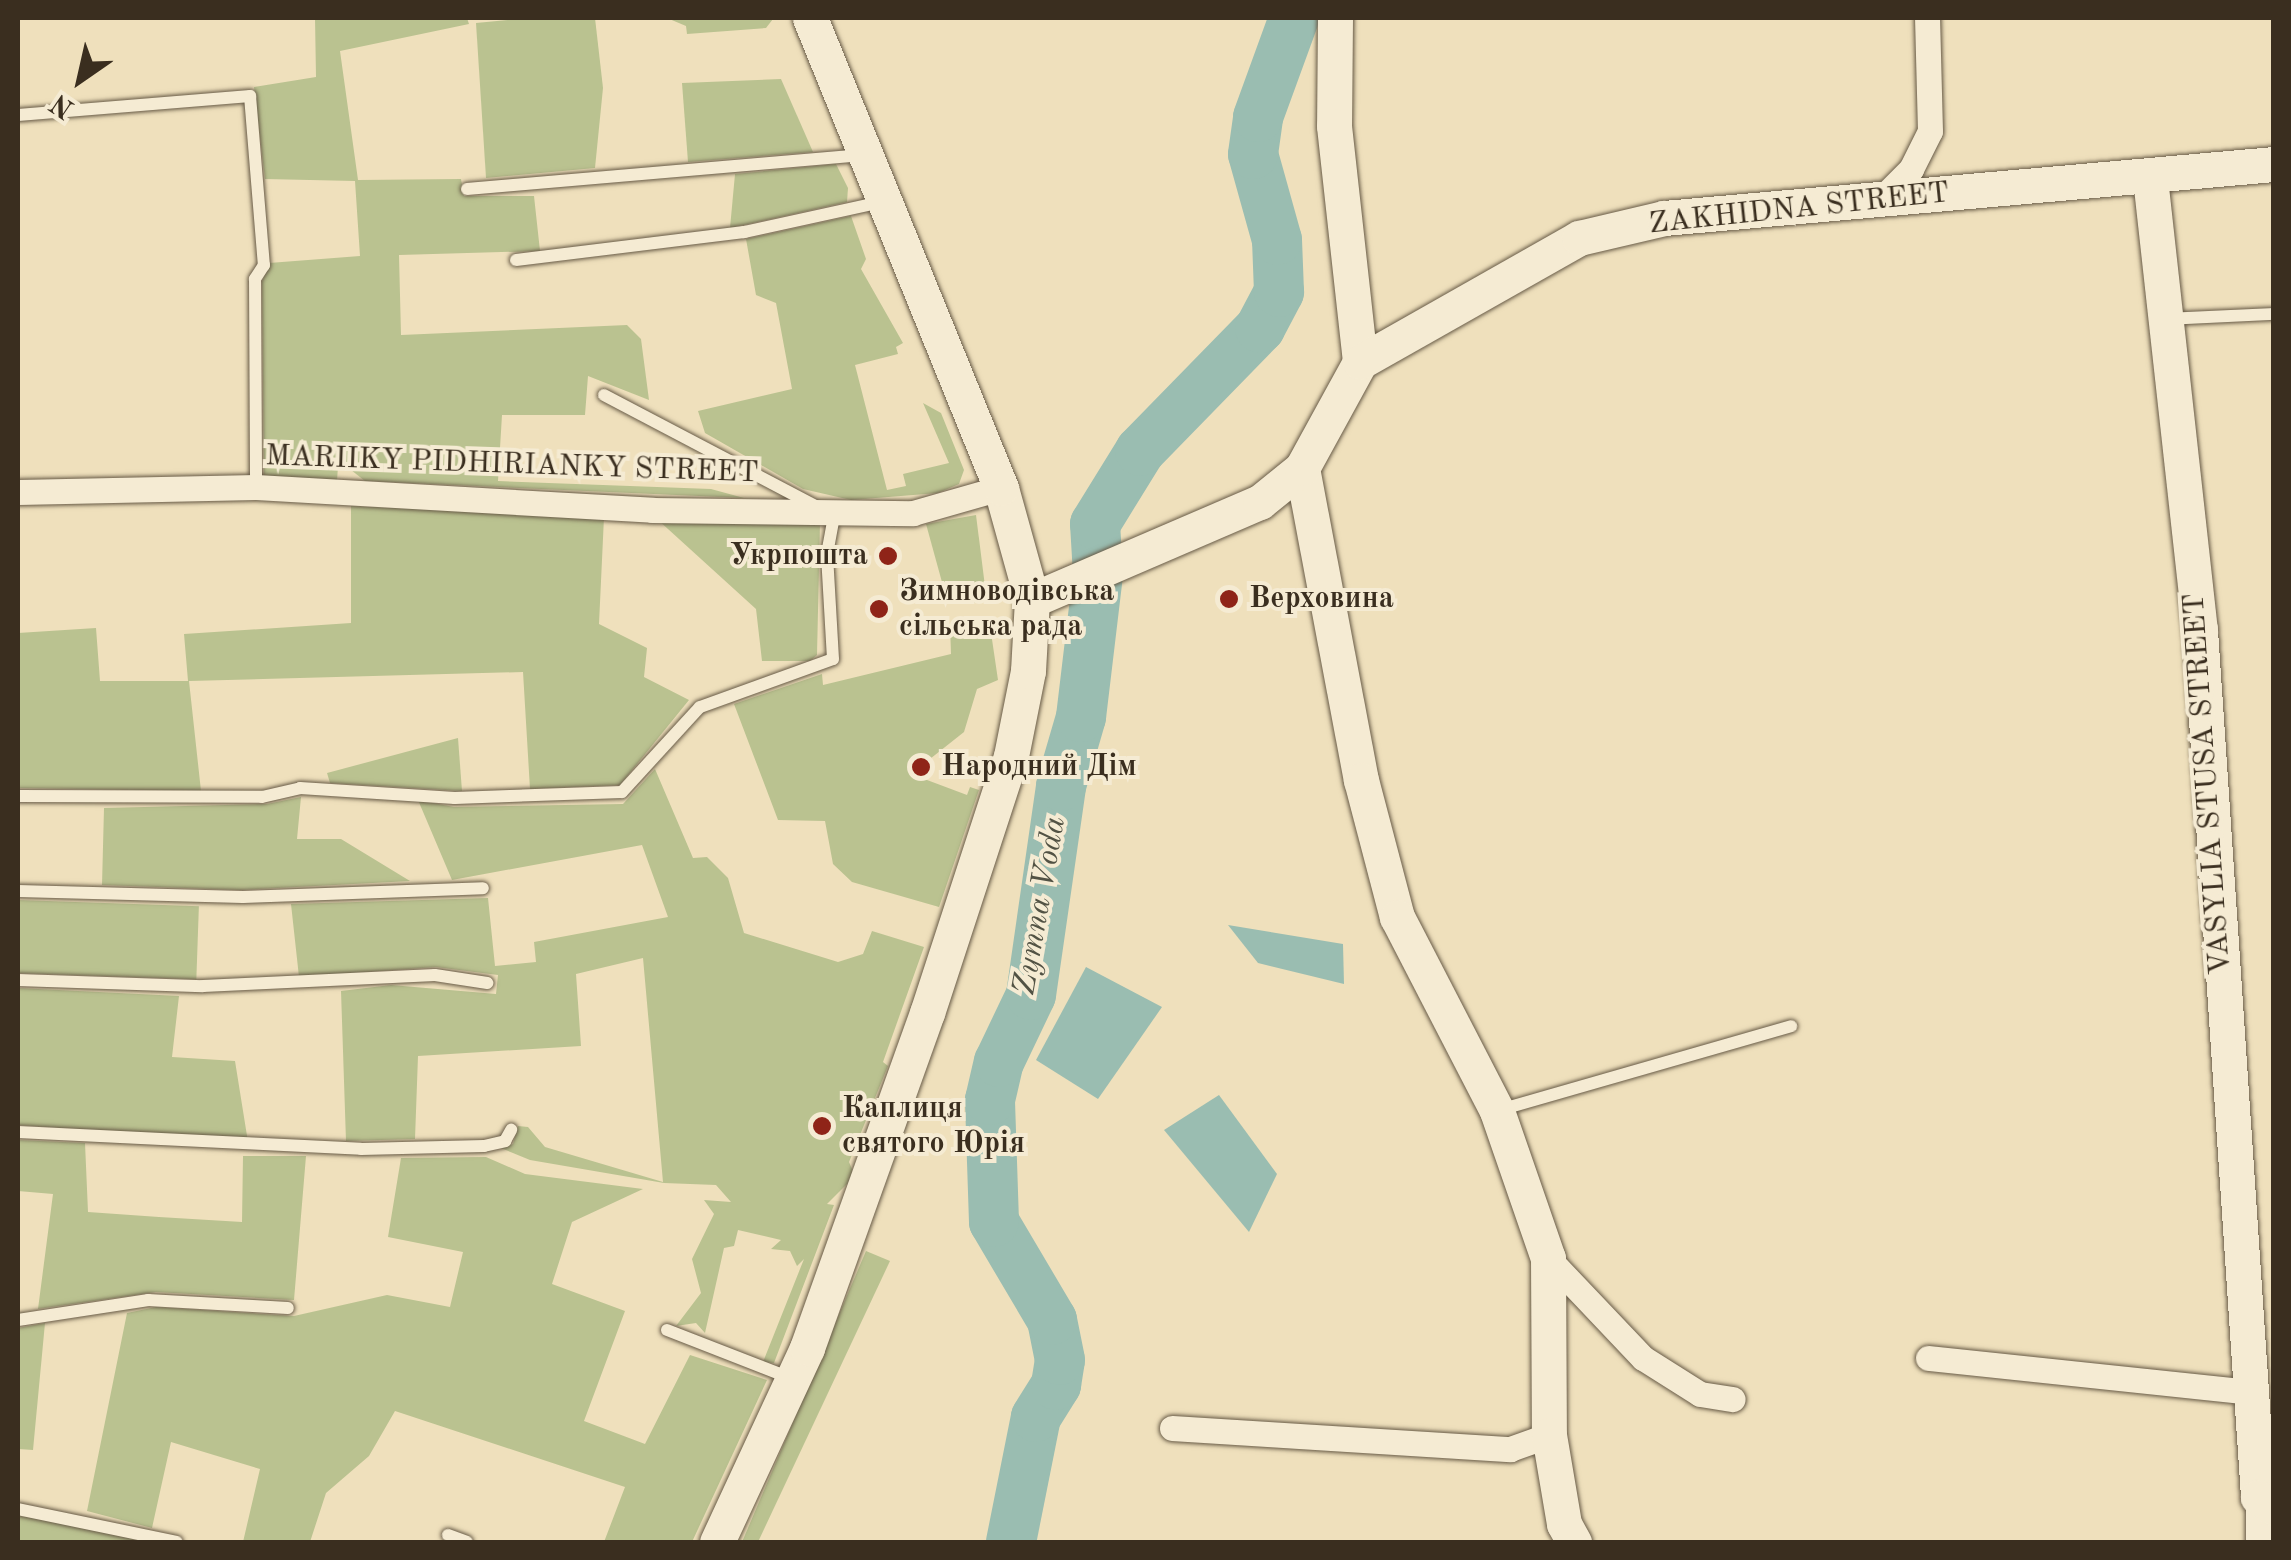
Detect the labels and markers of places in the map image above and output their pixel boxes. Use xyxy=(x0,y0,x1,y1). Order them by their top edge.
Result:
place label: Укрпошта xyxy=(730,538,868,574)
marker: Укрпошта xyxy=(877,545,899,567)
place label: Зимноводівська сільська рада xyxy=(899,574,1114,644)
place label: Верховина xyxy=(1249,581,1394,617)
marker: Верховина xyxy=(1218,588,1240,610)
marker: Зимноводівська сільська рада xyxy=(868,598,890,620)
place label: Народний Дім xyxy=(941,749,1137,785)
marker: Народний Дім xyxy=(910,756,932,778)
place label: Каплиця святого Юрія xyxy=(842,1091,1025,1162)
marker: Каплиця святого Юрія xyxy=(811,1115,833,1137)

